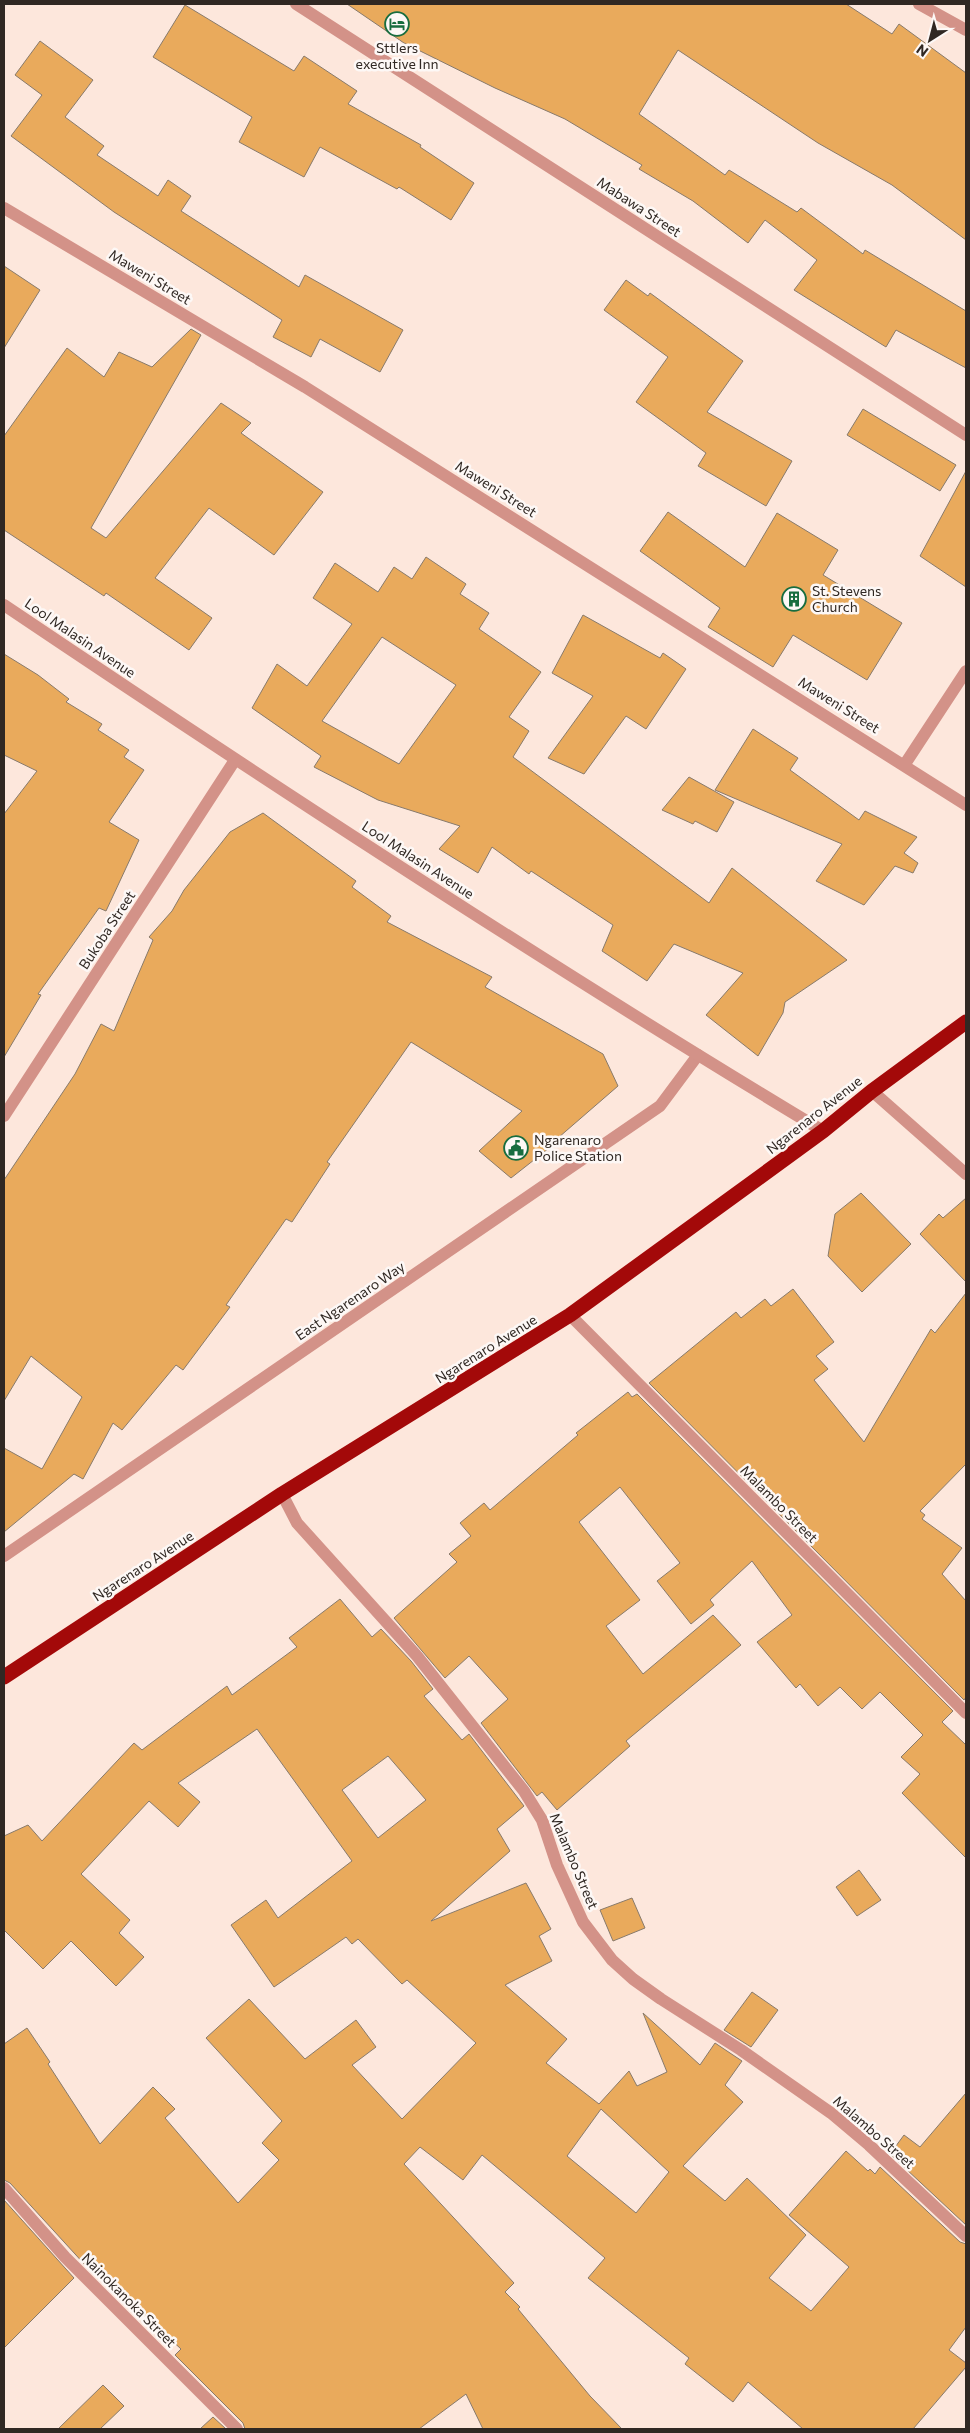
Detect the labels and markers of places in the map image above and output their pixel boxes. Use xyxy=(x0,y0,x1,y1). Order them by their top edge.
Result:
hotel icon: Sttlers executive Inn xyxy=(384,11,410,37)
place label: Sttlers executive Inn xyxy=(356,39,438,72)
place label: St. Stevens Church xyxy=(812,582,881,615)
building icon: St. Stevens Church xyxy=(781,586,807,612)
place label: Ngarenaro Police Station xyxy=(534,1131,622,1164)
public building icon: Ngarenaro Police Station xyxy=(503,1135,529,1161)

